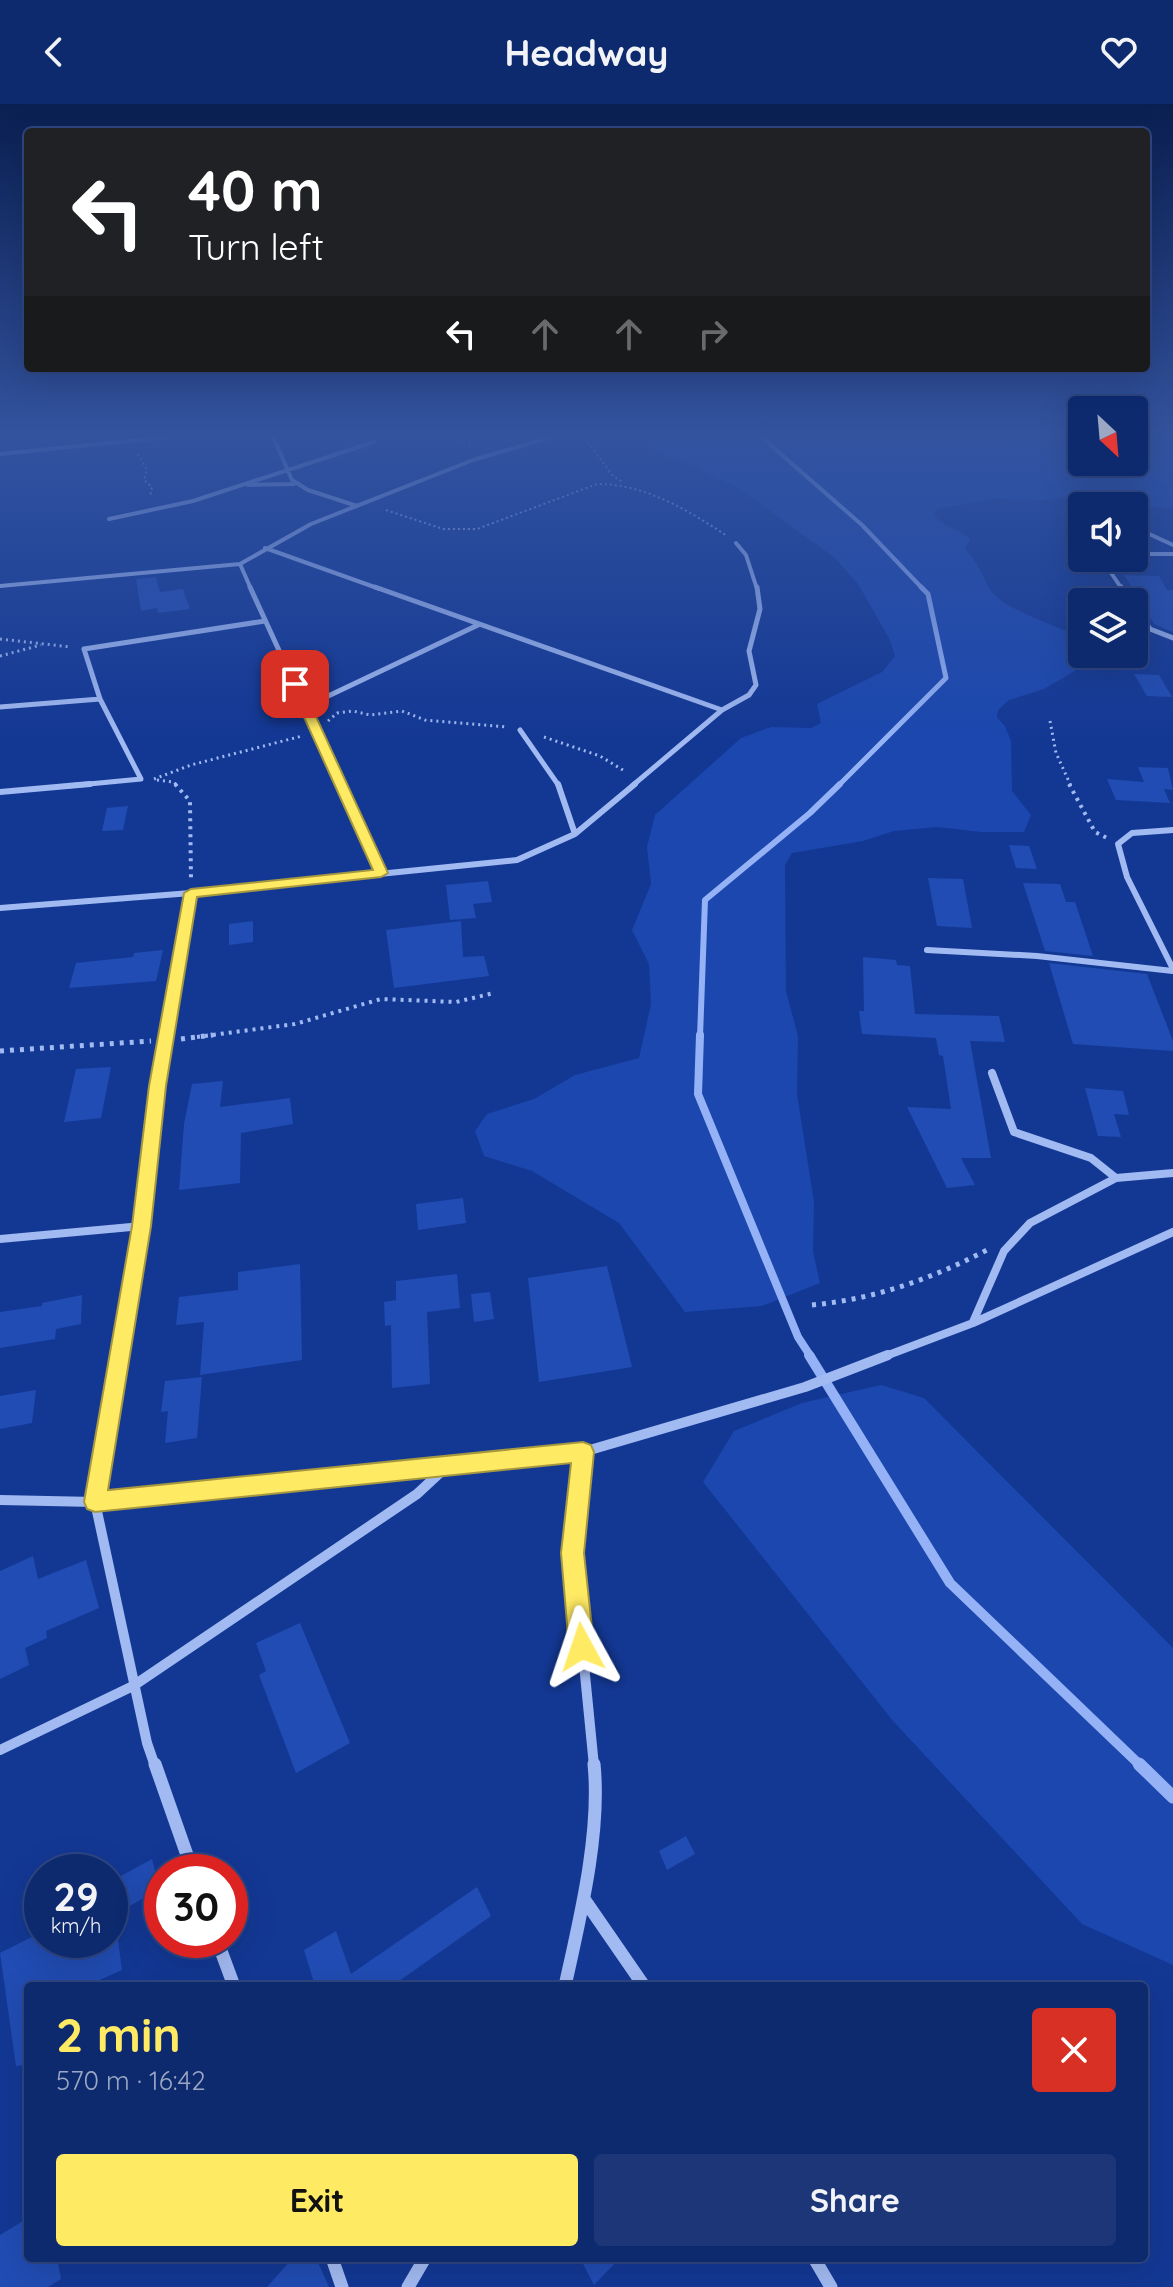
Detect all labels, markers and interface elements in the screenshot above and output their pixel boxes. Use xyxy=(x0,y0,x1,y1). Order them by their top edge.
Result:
icon: back xyxy=(32,30,76,74)
text: Headway xyxy=(504,30,669,75)
icon: heart xyxy=(1097,30,1141,74)
text: 40 m xyxy=(188,155,323,225)
icon: left xyxy=(56,160,160,264)
text: Turn left xyxy=(188,224,324,269)
icon: left xyxy=(439,312,483,356)
icon: ahead xyxy=(523,312,567,356)
icon: ahead xyxy=(607,312,651,356)
icon: right xyxy=(691,312,735,356)
north arrow xyxy=(1068,396,1148,476)
map controls xyxy=(1068,396,1148,668)
button: sound xyxy=(1068,492,1148,572)
button: layers xyxy=(1068,588,1148,668)
pin xyxy=(261,650,329,718)
icon: arrive xyxy=(273,662,317,706)
position arrow xyxy=(540,1605,624,1689)
speed limit sign: 30 xyxy=(144,1854,248,1958)
text: 29 xyxy=(53,1871,99,1921)
text: km/h xyxy=(51,1913,101,1938)
text: 2 min xyxy=(56,2004,181,2064)
button: close xyxy=(1032,2008,1116,2092)
text: 570 m · 16:42 xyxy=(56,2064,206,2097)
button: Exit xyxy=(56,2154,578,2246)
button: Share xyxy=(594,2154,1116,2246)

